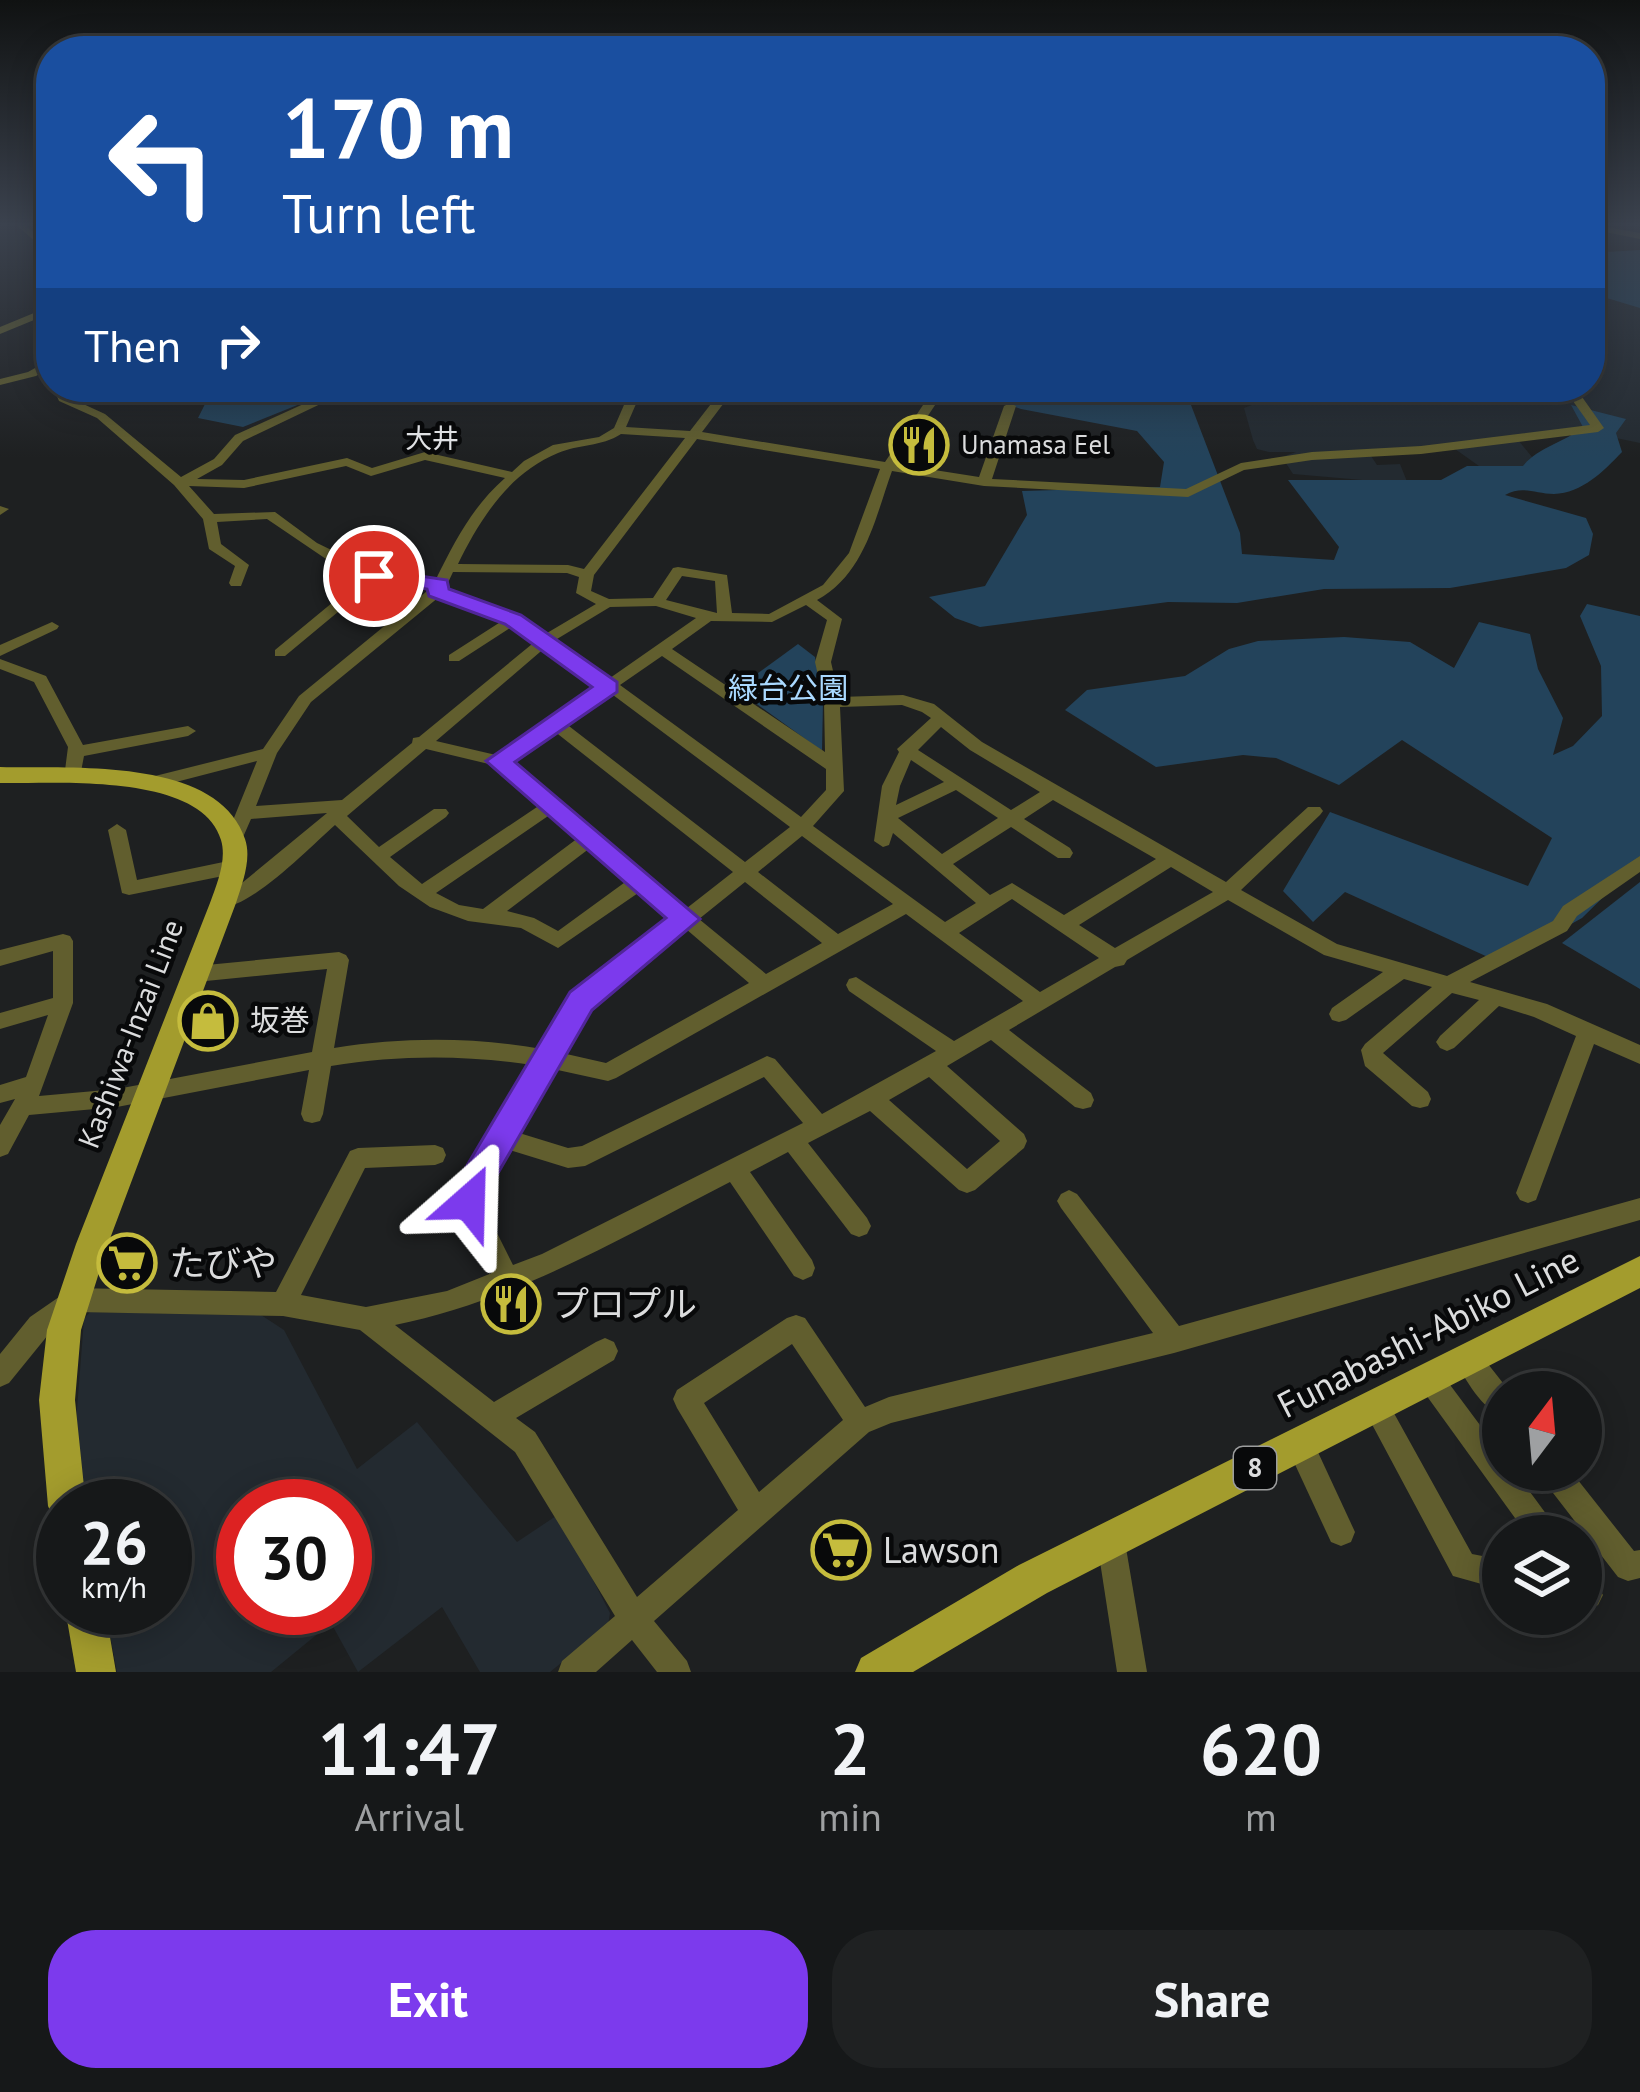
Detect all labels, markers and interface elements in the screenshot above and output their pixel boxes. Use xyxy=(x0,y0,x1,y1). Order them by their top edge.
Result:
text: 170 m xyxy=(282,72,514,181)
icon: left xyxy=(84,84,240,240)
text: Turn left xyxy=(282,178,476,248)
icon: right xyxy=(205,312,271,378)
text: Then xyxy=(84,316,181,374)
restaurant icon: Unamasa Eel xyxy=(888,414,950,476)
district label: 大井 xyxy=(405,421,459,455)
place label: Unamasa Eel xyxy=(961,427,1110,461)
pin xyxy=(323,525,425,627)
icon: arrive xyxy=(341,543,407,609)
park label: 緑台公園 xyxy=(728,668,848,707)
street label: Kashiwa-Inzai Line xyxy=(68,914,191,1153)
shop icon: 坂巻 xyxy=(177,990,239,1052)
place label: 坂巻 xyxy=(250,1000,310,1039)
position arrow xyxy=(406,1139,532,1265)
supermarket icon: たびや xyxy=(96,1232,158,1294)
street label: Funabashi-Abiko Line xyxy=(1269,1235,1587,1428)
place label: たびや xyxy=(169,1239,277,1286)
restaurant icon: プロプル xyxy=(480,1273,542,1335)
place label: プロプル xyxy=(553,1280,697,1327)
north arrow xyxy=(1482,1371,1602,1491)
map controls xyxy=(1482,1371,1602,1635)
road number: 8 xyxy=(1234,1447,1276,1489)
speed limit sign: 30 xyxy=(216,1479,372,1635)
text: 26 xyxy=(80,1503,148,1581)
button: layers xyxy=(1482,1515,1602,1635)
supermarket icon: Lawson xyxy=(810,1519,872,1581)
place label: Lawson xyxy=(883,1526,999,1573)
text: km/h xyxy=(81,1567,147,1606)
text: 11:47 xyxy=(318,1702,501,1795)
text: 2 xyxy=(830,1702,871,1795)
text: 620 xyxy=(1200,1702,1322,1795)
text: Arrival xyxy=(355,1791,464,1842)
text: min xyxy=(818,1791,882,1842)
text: m xyxy=(1245,1791,1277,1842)
button: Exit xyxy=(48,1930,808,2068)
button: Share xyxy=(832,1930,1592,2068)

